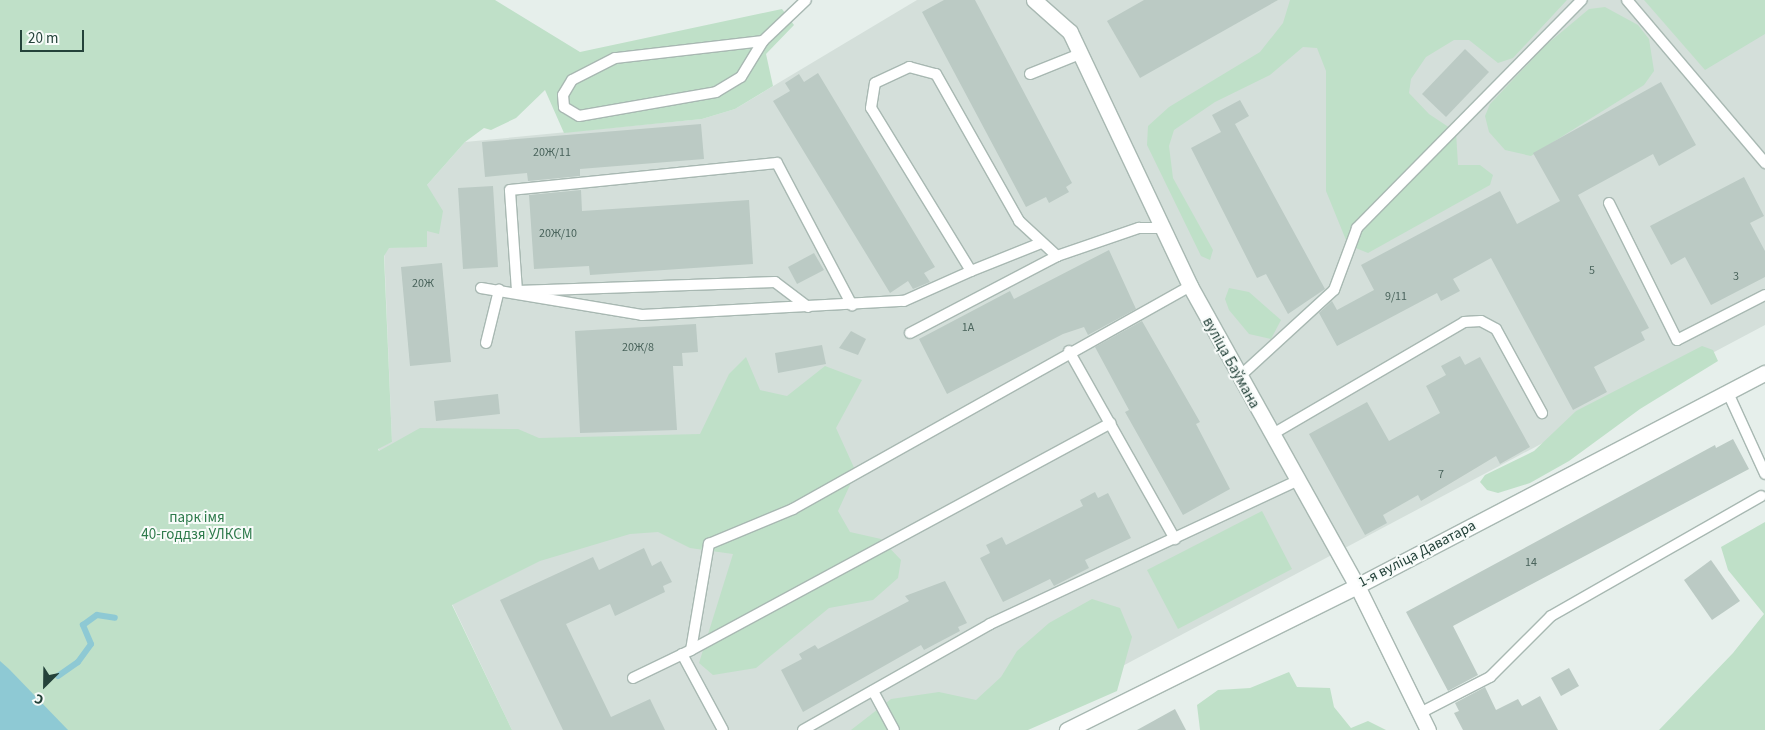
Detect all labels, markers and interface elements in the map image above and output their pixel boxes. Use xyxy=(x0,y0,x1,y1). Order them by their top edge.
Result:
scale bar xyxy=(22,20,86,52)
text: 20 m xyxy=(28,28,58,49)
house number: 20Ж/11 xyxy=(533,146,571,160)
house number: 20Ж/10 xyxy=(539,227,577,241)
house number: 5 xyxy=(1589,264,1595,278)
house number: 3 xyxy=(1733,270,1739,284)
house number: 20Ж xyxy=(412,277,434,291)
house number: 9/11 xyxy=(1385,290,1407,304)
street label: вуліца Баўмана xyxy=(1199,314,1263,412)
house number: 1А xyxy=(962,321,974,335)
house number: 20Ж/8 xyxy=(622,341,654,355)
house number: 7 xyxy=(1438,468,1444,482)
park label: парк імя 40-годдзя УЛКСМ xyxy=(141,508,253,543)
street label: 1-я вуліца Даватара xyxy=(1355,517,1479,591)
house number: 14 xyxy=(1525,556,1537,570)
north arrow xyxy=(20,660,70,710)
text: С xyxy=(31,688,47,710)

